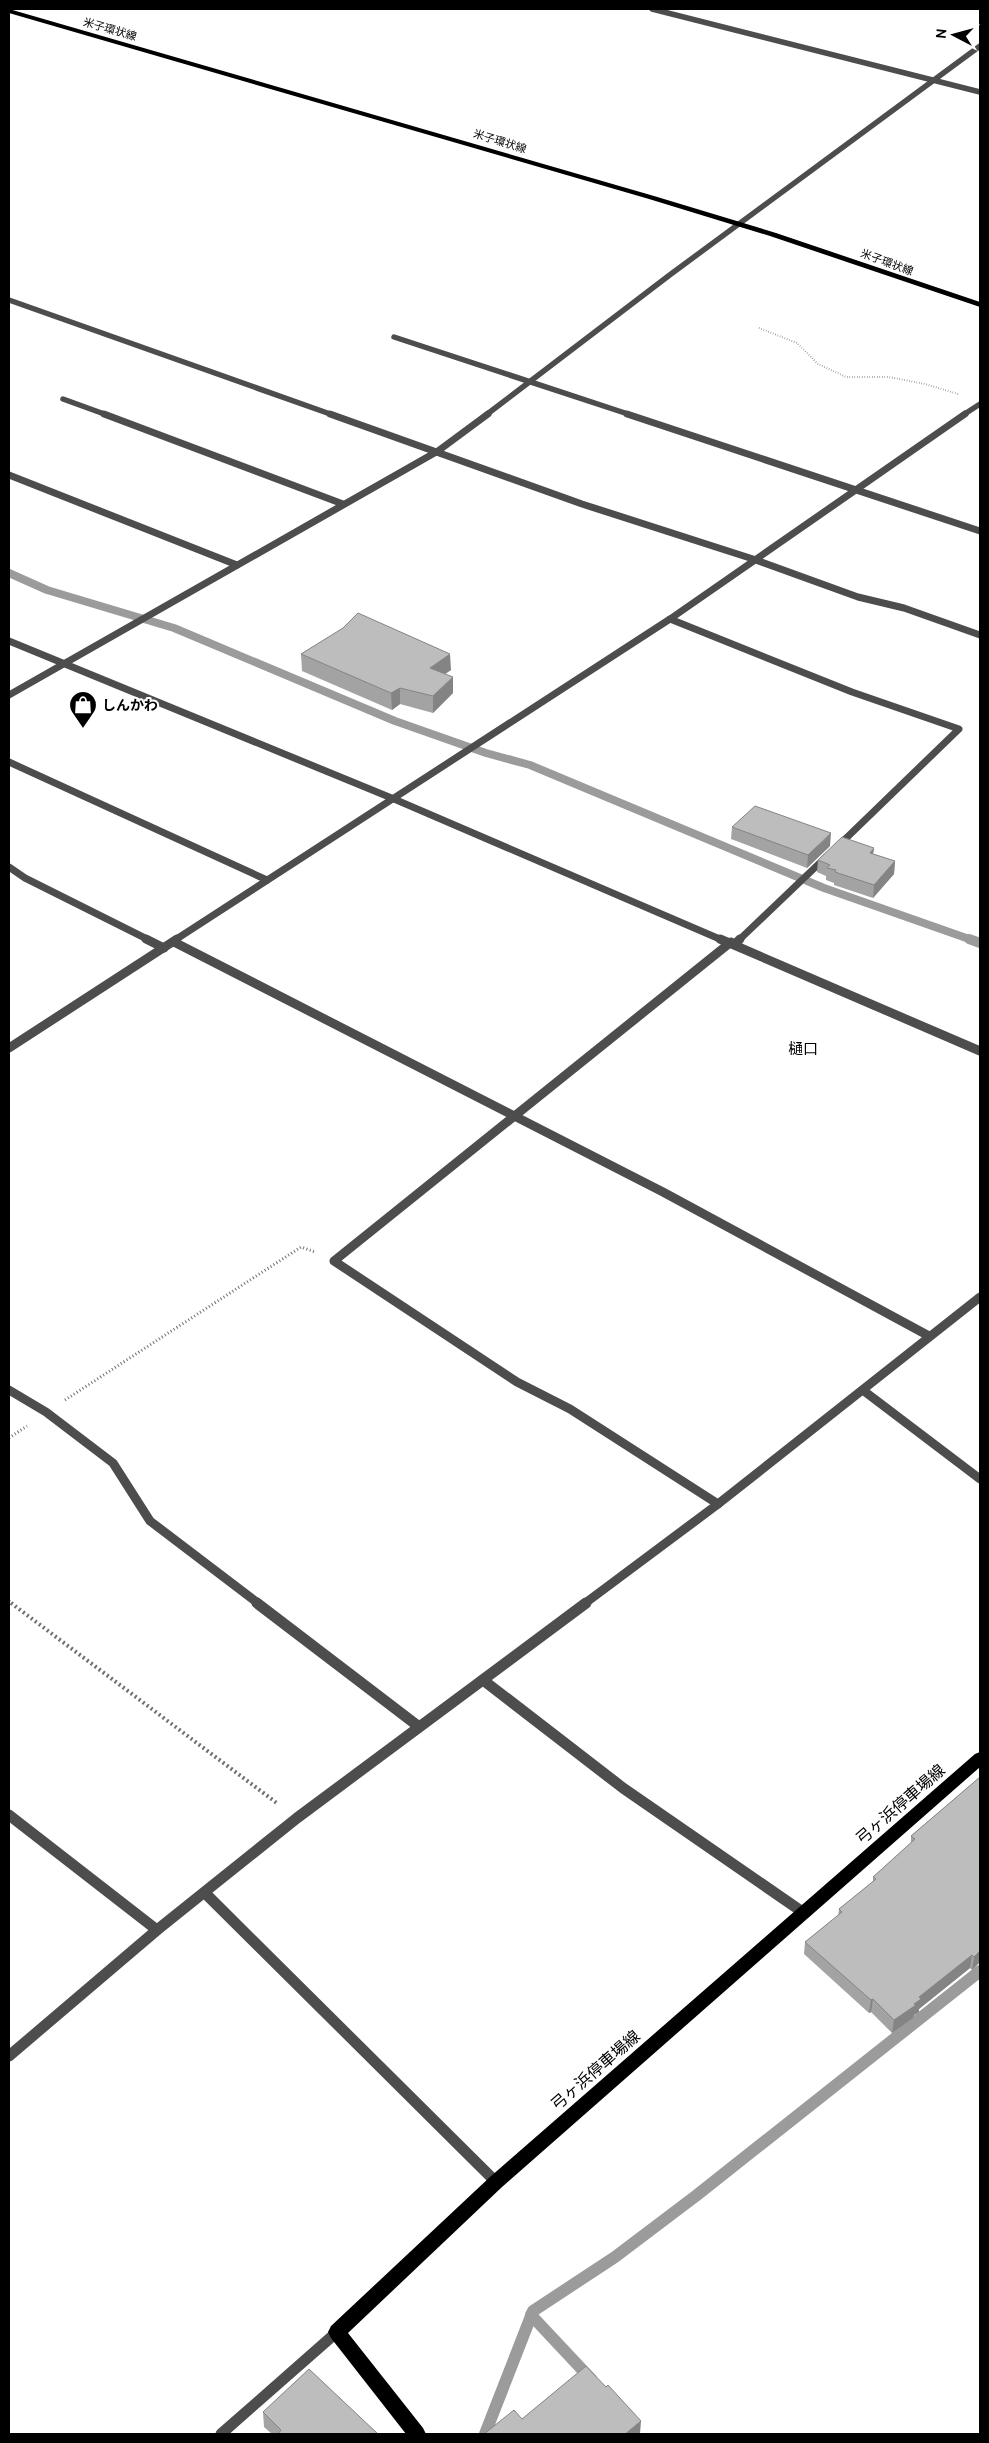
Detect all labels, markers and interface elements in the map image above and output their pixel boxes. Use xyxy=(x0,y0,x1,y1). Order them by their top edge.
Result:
north arrow xyxy=(929,10,979,60)
street label: 米子環状線 xyxy=(82,15,138,43)
text: N xyxy=(932,28,951,40)
street label: 米子環状線 xyxy=(472,126,528,156)
street label: 米子環状線 xyxy=(859,246,915,278)
shop icon: しんかわ xyxy=(68,690,98,729)
place label: しんかわ xyxy=(102,696,158,714)
district label: 樋口 xyxy=(788,1040,818,1058)
street label: 弓ヶ浜停車場線 xyxy=(852,1760,949,1848)
street label: 弓ヶ浜停車場線 xyxy=(547,2026,644,2114)

